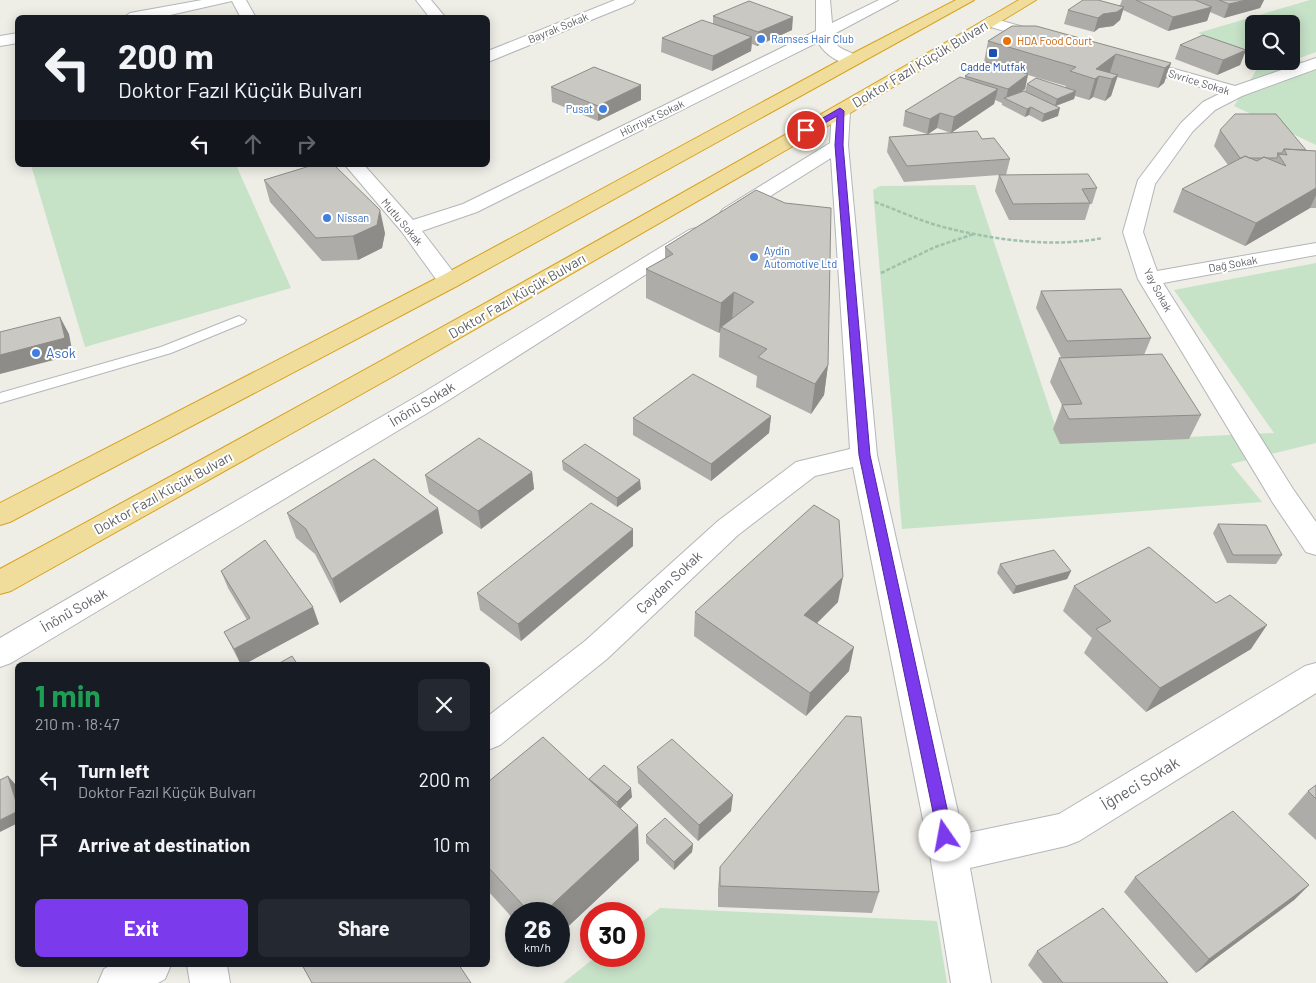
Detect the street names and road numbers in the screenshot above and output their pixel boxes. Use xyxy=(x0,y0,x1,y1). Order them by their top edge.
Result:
street label: Bayrak Sokak xyxy=(526,9,590,46)
street label: Doktor Fazıl Küçük Bulvarı xyxy=(849,16,991,111)
street label: Sıvrice Sokak xyxy=(1167,66,1232,97)
street label: Hürriyet Sokak xyxy=(618,96,686,139)
street label: Mutlu Sokak xyxy=(379,196,426,248)
street label: Doktor Fazıl Küçük Bulvarı xyxy=(445,249,588,342)
street label: Dağ Sokak xyxy=(1207,253,1259,274)
street label: Yay Sokak xyxy=(1142,266,1176,314)
street label: İnönü Sokak xyxy=(386,377,458,430)
street label: Doktor Fazıl Küçük Bulvarı xyxy=(91,447,235,538)
street label: Çaydan Sokak xyxy=(632,547,705,616)
street label: İnönü Sokak xyxy=(38,584,110,635)
street label: İğneci Sokak xyxy=(1097,752,1182,813)

